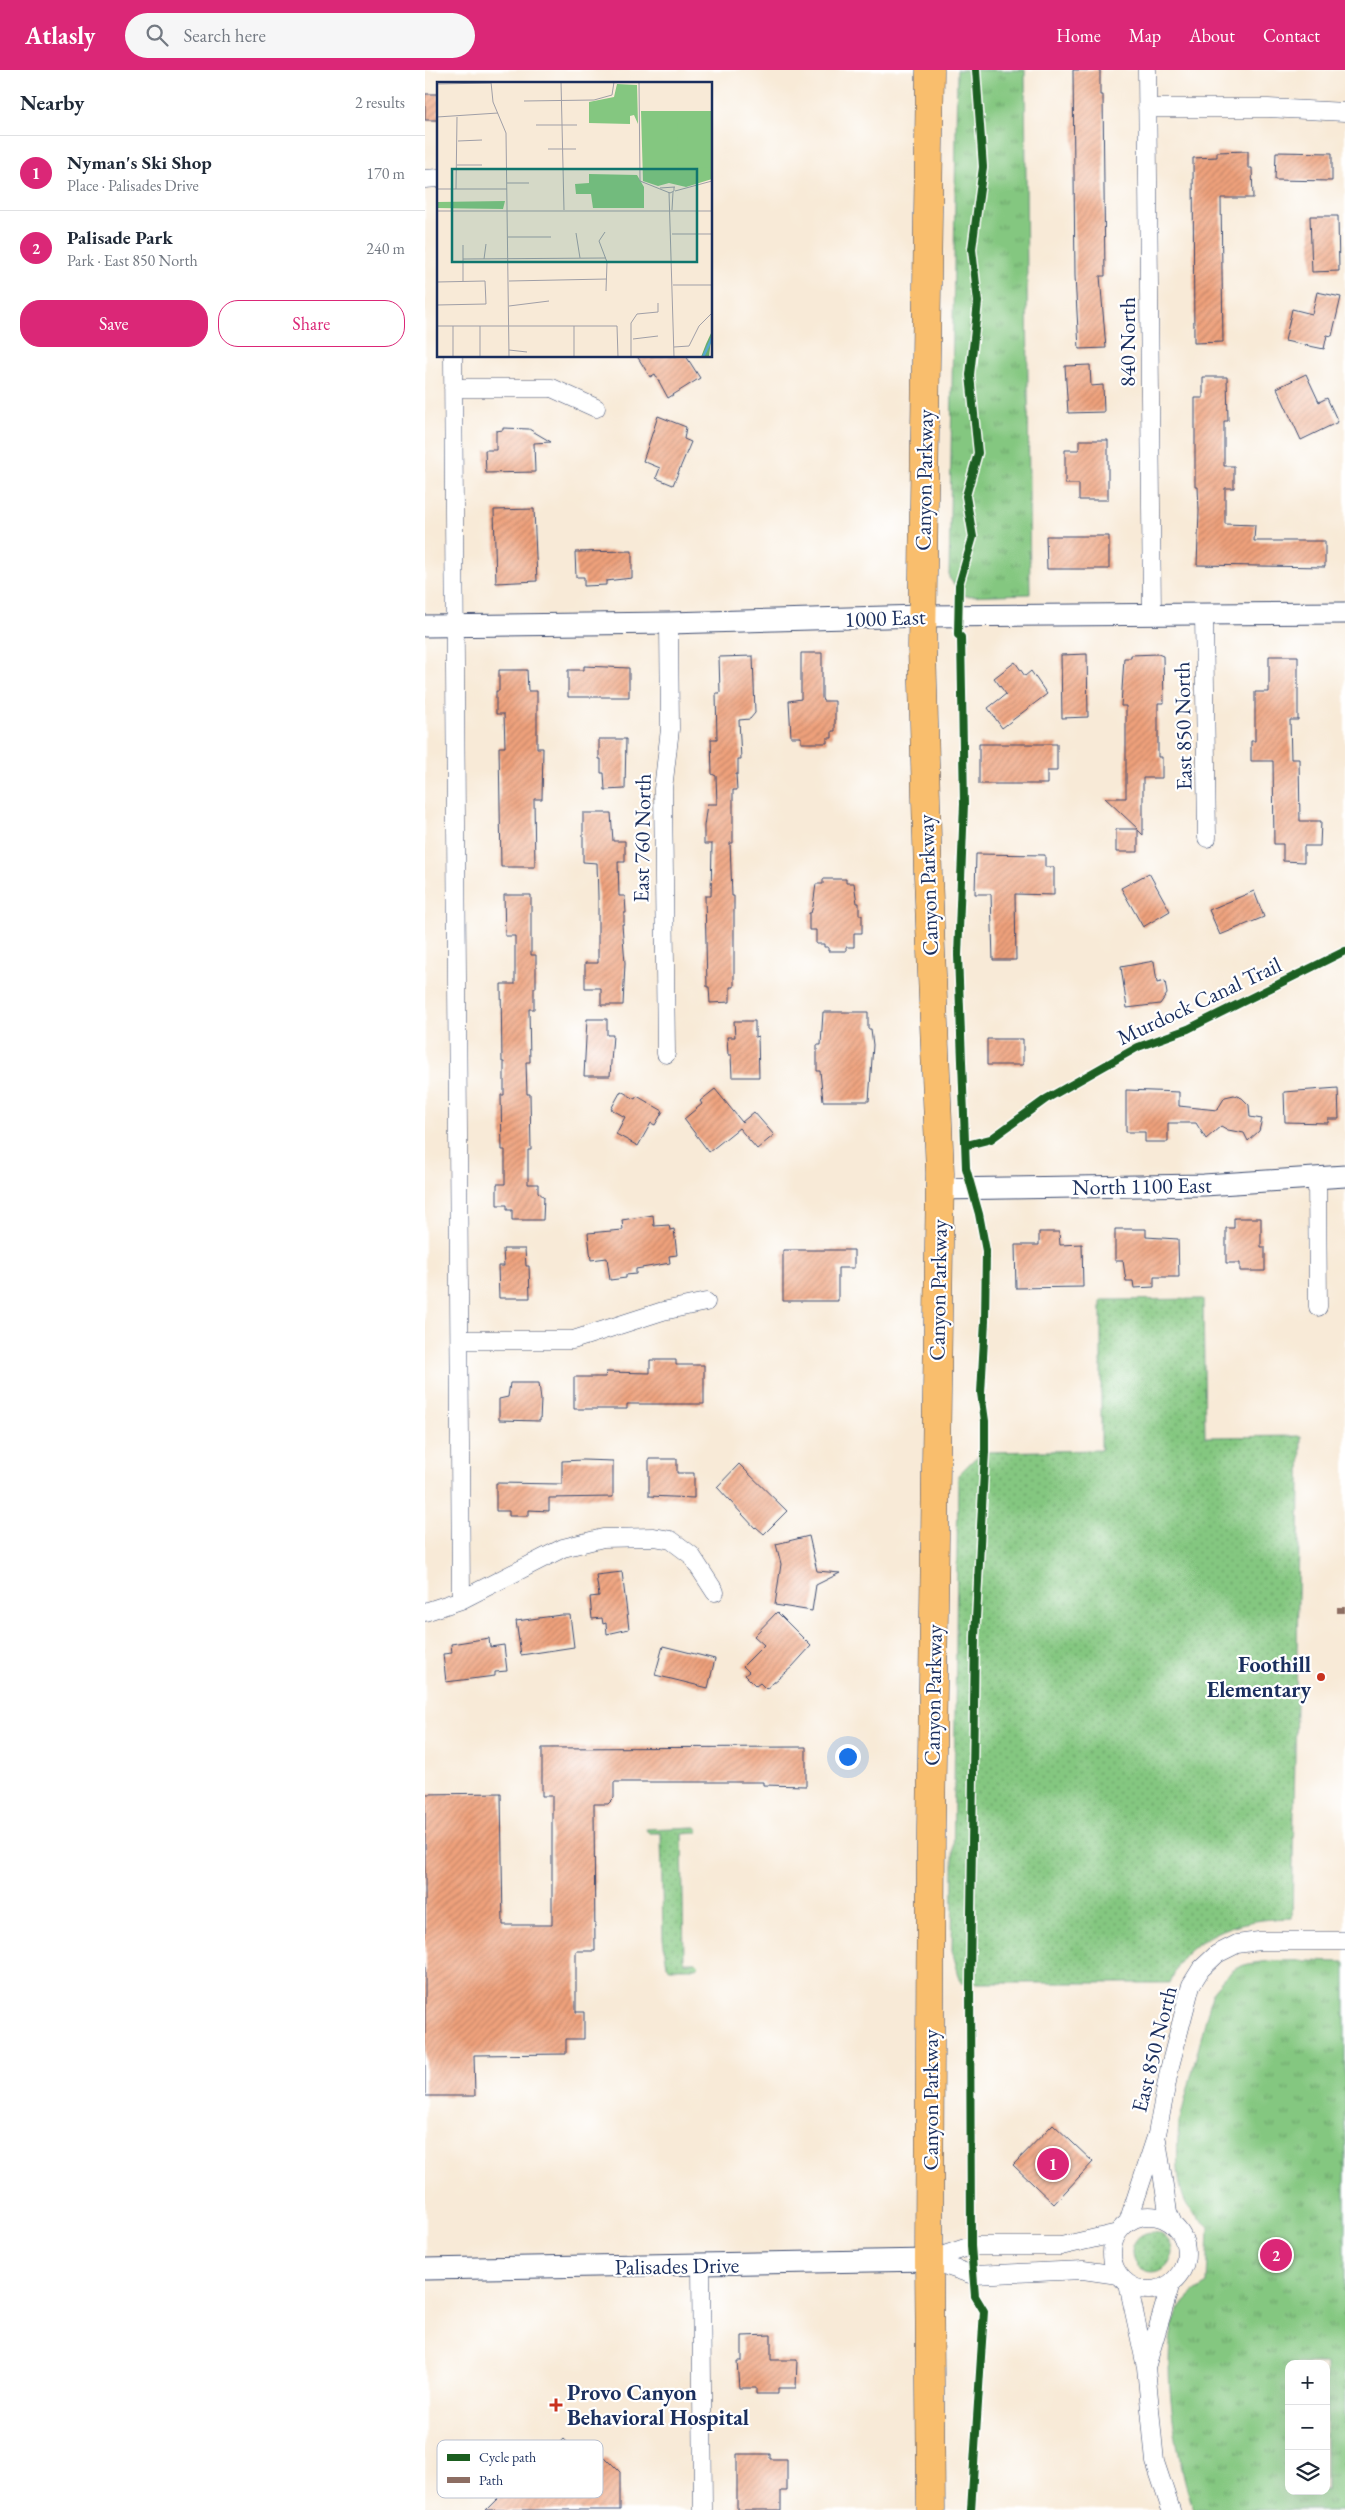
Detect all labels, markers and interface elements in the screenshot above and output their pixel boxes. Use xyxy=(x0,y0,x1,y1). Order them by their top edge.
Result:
search box xyxy=(125,13,475,58)
text: Atlasly xyxy=(25,20,95,51)
icon: search xyxy=(143,21,171,49)
text: Search here xyxy=(183,23,266,48)
text: Home xyxy=(1056,24,1101,47)
text: Map xyxy=(1129,24,1161,47)
text: About xyxy=(1189,24,1235,47)
text: Contact xyxy=(1263,24,1320,47)
inset map xyxy=(437,82,713,358)
text: Nearby xyxy=(20,89,84,116)
text: 2 results xyxy=(355,92,405,113)
text: Nyman's Ski Shop xyxy=(67,150,212,175)
text: 1 xyxy=(32,163,40,184)
text: 170 m xyxy=(366,163,405,184)
text: Place · Palisades Drive xyxy=(67,175,199,196)
text: Palisade Park xyxy=(67,225,173,250)
text: 2 xyxy=(32,238,40,259)
text: 240 m xyxy=(366,238,405,259)
text: Park · East 850 North xyxy=(67,250,198,271)
street label: 840 North xyxy=(1113,297,1142,387)
button: Save xyxy=(20,300,208,347)
button: Share xyxy=(218,300,405,347)
street label: Canyon Parkway xyxy=(908,409,940,551)
street label: 1000 East xyxy=(844,602,926,634)
street label: East 850 North xyxy=(1167,661,1199,791)
street label: East 760 North xyxy=(626,773,658,903)
street label: Canyon Parkway xyxy=(911,813,945,956)
street label: Murdock Canal Trail xyxy=(1112,950,1286,1052)
street label: North 1100 East xyxy=(1072,1170,1212,1202)
street label: Canyon Parkway xyxy=(922,1219,954,1361)
street label: Canyon Parkway xyxy=(917,1624,949,1766)
place label: Foothill Elementary xyxy=(1207,1650,1311,1704)
marker: Foothill Elementary xyxy=(1315,1671,1327,1683)
your location xyxy=(835,1744,861,1770)
street label: East 850 North xyxy=(1124,1983,1184,2115)
street label: Canyon Parkway xyxy=(916,2029,945,2171)
pin: 1 xyxy=(1037,2145,1069,2183)
pin: 2 xyxy=(1260,2236,1292,2274)
street label: Palisades Drive xyxy=(614,2250,740,2282)
map controls xyxy=(1285,2360,1330,2495)
button: + xyxy=(1285,2360,1330,2405)
place label: Provo Canyon Behavioral Hospital xyxy=(567,2378,749,2432)
marker: Provo Canyon Behavioral Hospital xyxy=(549,2398,563,2412)
button: − xyxy=(1285,2405,1330,2450)
legend xyxy=(437,2440,603,2498)
text: Cycle path xyxy=(479,2448,536,2466)
button: layers xyxy=(1285,2450,1330,2495)
text: Path xyxy=(479,2471,503,2489)

